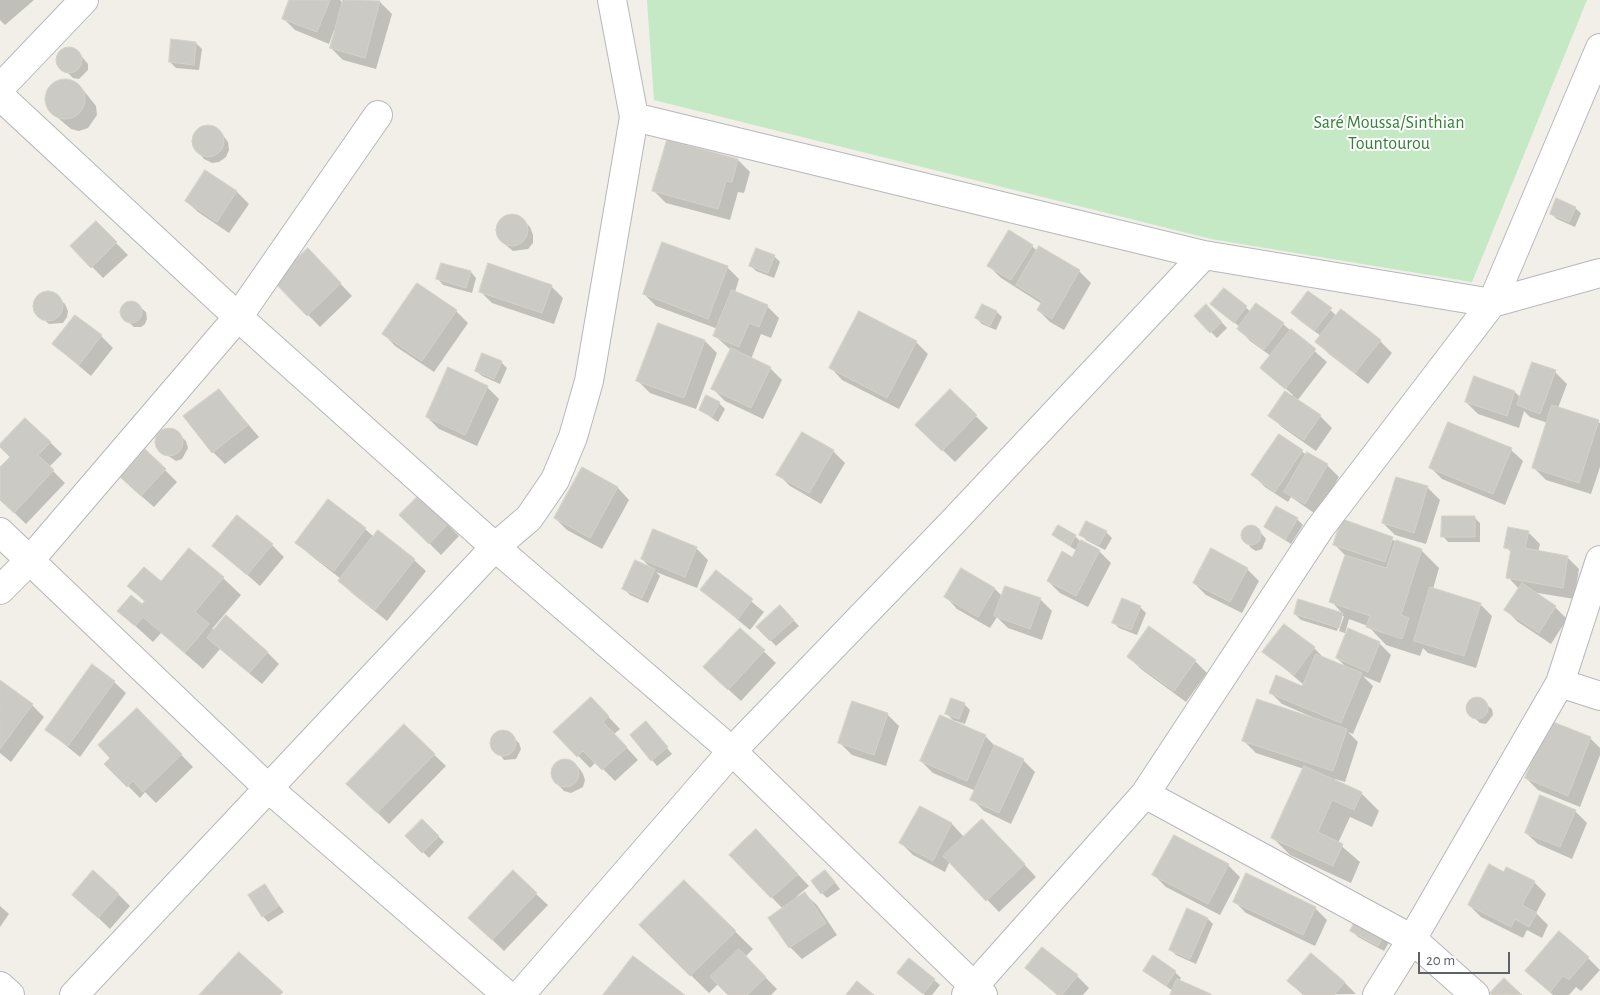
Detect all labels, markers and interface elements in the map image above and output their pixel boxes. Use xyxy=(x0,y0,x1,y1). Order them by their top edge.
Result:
park label: Saré Moussa/Sinthian Tountourou xyxy=(1313,112,1465,154)
scale bar xyxy=(1420,942,1512,974)
text: 20 m xyxy=(1426,953,1455,968)

